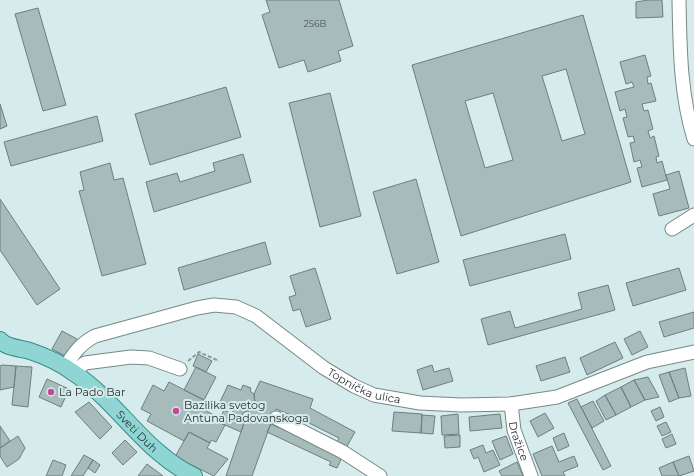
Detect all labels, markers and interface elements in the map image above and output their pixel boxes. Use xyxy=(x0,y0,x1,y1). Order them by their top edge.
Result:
house number: 256B xyxy=(304,18,326,29)
street label: Topnička ulica xyxy=(325,365,402,407)
place label: La Pado Bar xyxy=(59,385,126,399)
marker: La Pado Bar xyxy=(46,387,56,397)
place label: Bazilika svetog Antuna Padovanskoga xyxy=(184,398,309,425)
marker: Bazilika svetog Antuna Padovanskoga xyxy=(171,406,181,416)
street label: Sveti Duh xyxy=(113,407,161,455)
street label: Dražice xyxy=(506,421,532,463)

